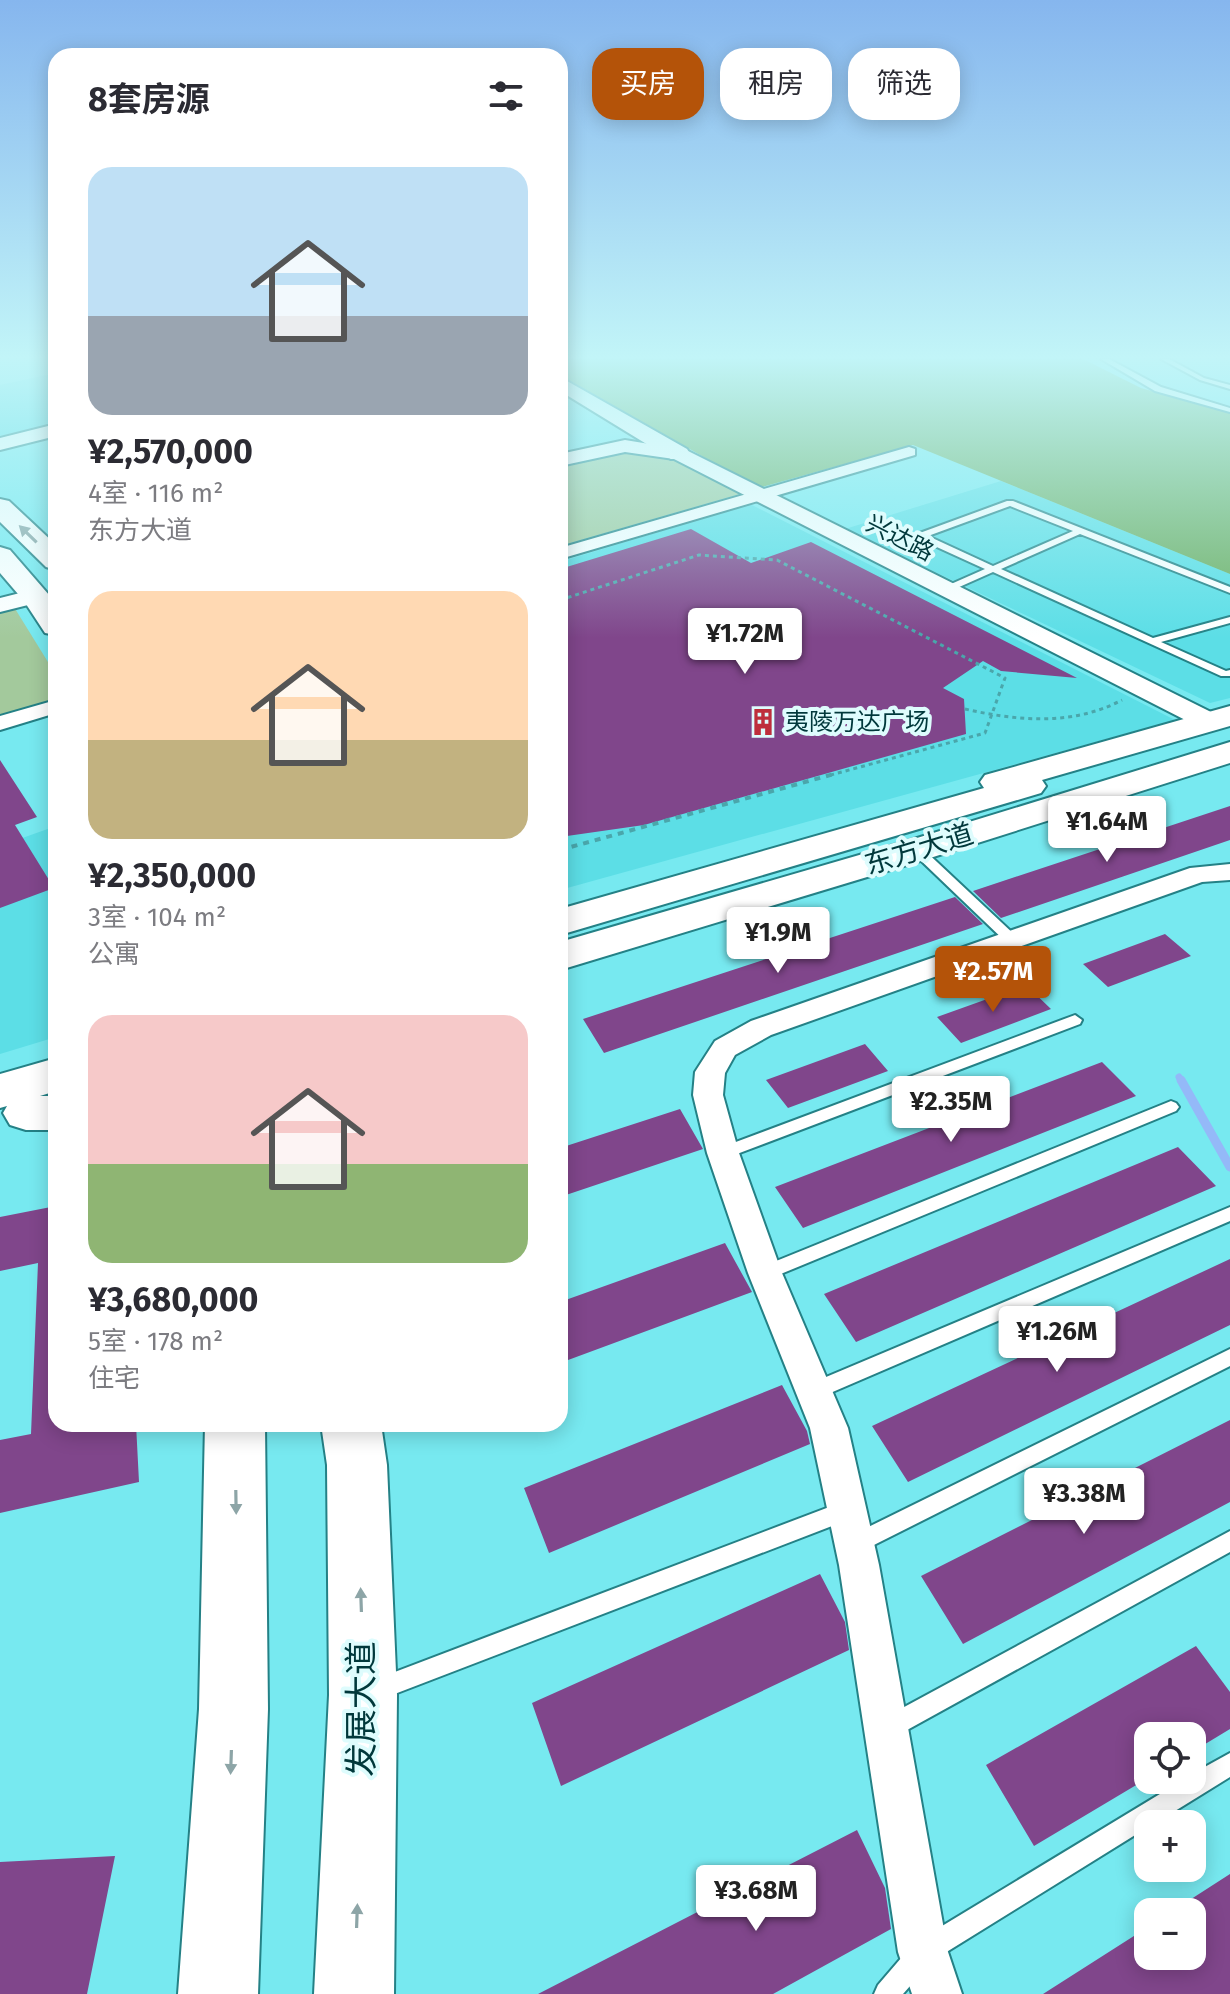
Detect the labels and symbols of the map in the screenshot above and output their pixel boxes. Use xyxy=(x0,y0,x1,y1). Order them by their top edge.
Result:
street label: 兴达路 xyxy=(862,509,938,567)
one-way arrow xyxy=(19,525,38,543)
pin: ¥1.72M xyxy=(680,608,810,676)
building icon: 夷陵万达广场 xyxy=(748,707,778,737)
place label: 夷陵万达广场 xyxy=(785,708,929,736)
pin: ¥1.64M xyxy=(1042,796,1172,864)
street label: 东方大道 xyxy=(861,817,977,881)
pin: ¥1.9M xyxy=(722,907,834,975)
pin: ¥2.57M xyxy=(928,946,1058,1014)
pin: ¥2.35M xyxy=(886,1076,1016,1144)
pin: ¥1.26M xyxy=(992,1306,1122,1374)
pin: ¥3.38M xyxy=(1019,1468,1149,1536)
one-way arrow xyxy=(230,1490,242,1515)
one-way arrow xyxy=(354,1587,367,1612)
street label: 发展大道 xyxy=(341,1641,382,1777)
one-way arrow xyxy=(225,1750,238,1775)
pin: ¥3.68M xyxy=(691,1865,821,1933)
one-way arrow xyxy=(351,1903,364,1928)

